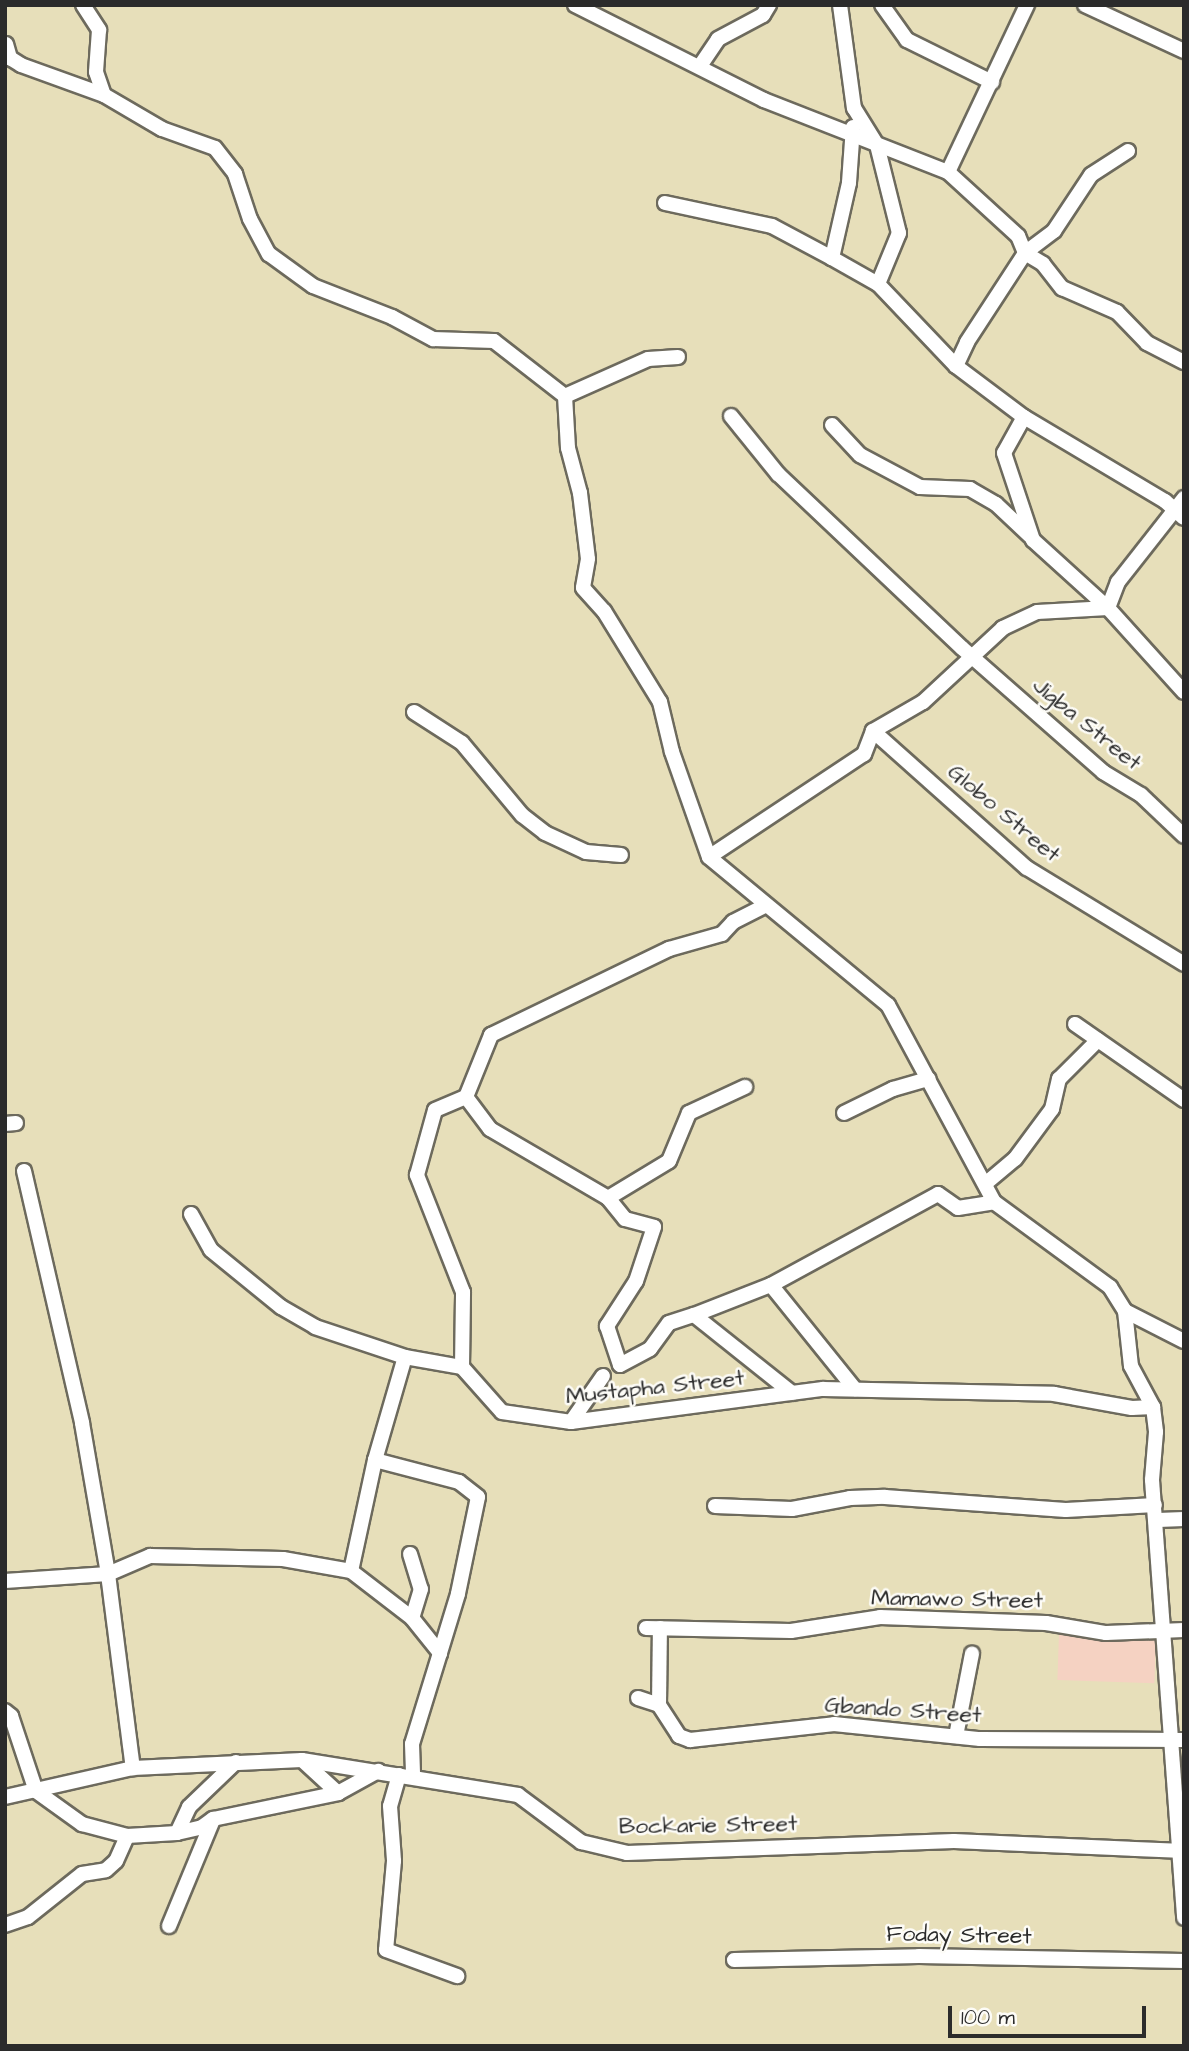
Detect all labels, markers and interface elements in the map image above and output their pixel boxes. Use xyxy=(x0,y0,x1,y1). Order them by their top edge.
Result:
street label: Jigba Street xyxy=(1027,672,1147,776)
street label: Globo Street xyxy=(942,758,1066,868)
street label: Mustapha Street xyxy=(564,1364,746,1410)
street label: Mamawo Street xyxy=(871,1584,1043,1614)
street label: Gbando Street xyxy=(824,1691,982,1729)
street label: Bockarie Street xyxy=(619,1810,797,1840)
street label: Foday Street xyxy=(886,1920,1032,1950)
scale bar xyxy=(951,1992,1149,2036)
text: 100 m xyxy=(961,2003,1015,2032)

